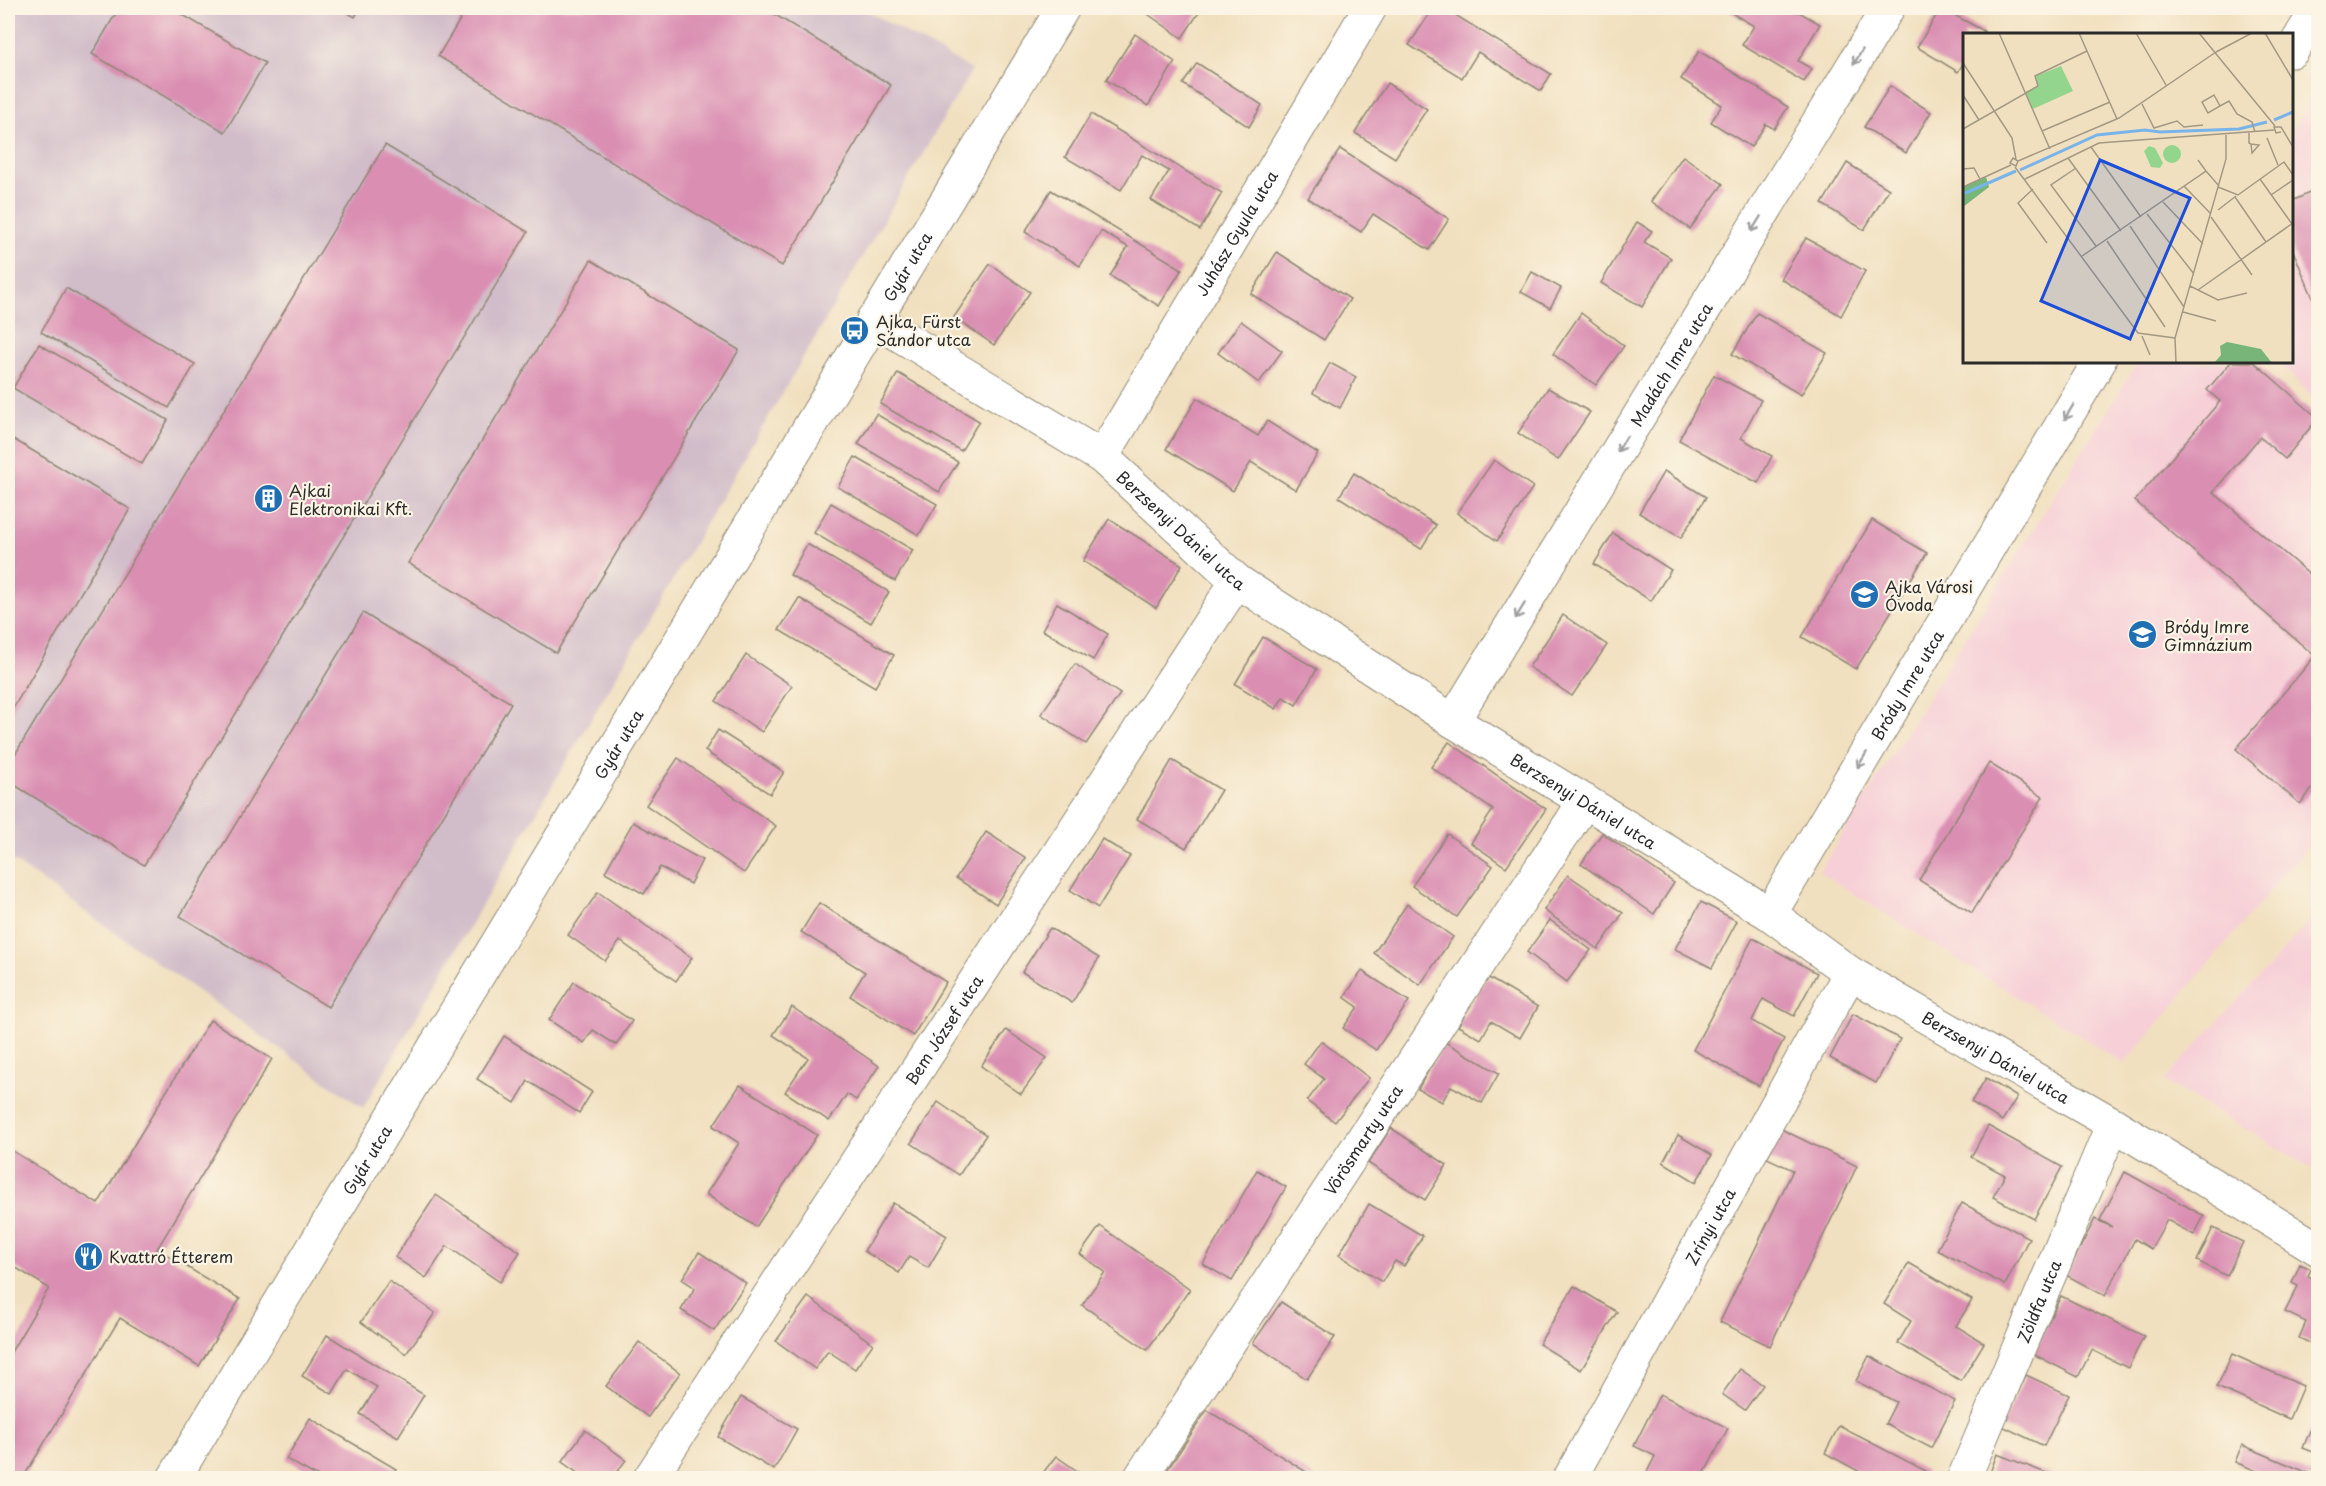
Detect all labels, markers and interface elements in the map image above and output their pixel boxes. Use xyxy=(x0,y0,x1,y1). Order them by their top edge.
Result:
inset map xyxy=(1963,33,2293,363)
one-way arrow xyxy=(1851,48,1863,65)
street label: Juhász Gyula utca xyxy=(1189,165,1283,300)
one-way arrow xyxy=(1750,215,1762,232)
street label: Gyár utca xyxy=(876,227,937,306)
street label: Madách Imre utca xyxy=(1624,298,1718,431)
place label: Ajka, Fürst Sándor utca xyxy=(876,309,971,351)
bus stop icon: Ajka, Fürst Sándor utca xyxy=(839,314,871,346)
one-way arrow xyxy=(2063,403,2075,420)
one-way arrow xyxy=(1615,435,1627,452)
street label: Berzsenyi Dániel utca xyxy=(1112,464,1250,595)
place label: Ajkai Elektronikai Kft. xyxy=(289,478,412,520)
building icon: Ajkai Elektronikai Kft. xyxy=(252,483,284,515)
place label: Ajka Városi Óvoda xyxy=(1885,574,1973,616)
school or university icon: Ajka Városi Óvoda xyxy=(1848,579,1880,611)
one-way arrow xyxy=(1514,602,1526,619)
place label: Bródy Imre Gimnázium xyxy=(2164,614,2253,656)
school or university icon: Bródy Imre Gimnázium xyxy=(2127,619,2159,651)
street label: Bródy Imre utca xyxy=(1865,625,1949,744)
street label: Gyár utca xyxy=(588,704,648,783)
street label: Berzsenyi Dániel utca xyxy=(1506,747,1661,854)
one-way arrow xyxy=(1856,751,1868,768)
street label: Bem József utca xyxy=(899,970,988,1089)
street label: Berzsenyi Dániel utca xyxy=(1918,1005,2074,1109)
street label: Vörösmarty utca xyxy=(1317,1080,1408,1200)
street label: Gyár utca xyxy=(336,1120,397,1199)
street label: Zrínyi utca xyxy=(1679,1183,1741,1269)
restaurant icon: Kvattró Étterem xyxy=(72,1240,104,1272)
place label: Kvattró Étterem xyxy=(109,1244,233,1268)
street label: Zöldfa utca xyxy=(2010,1256,2067,1346)

